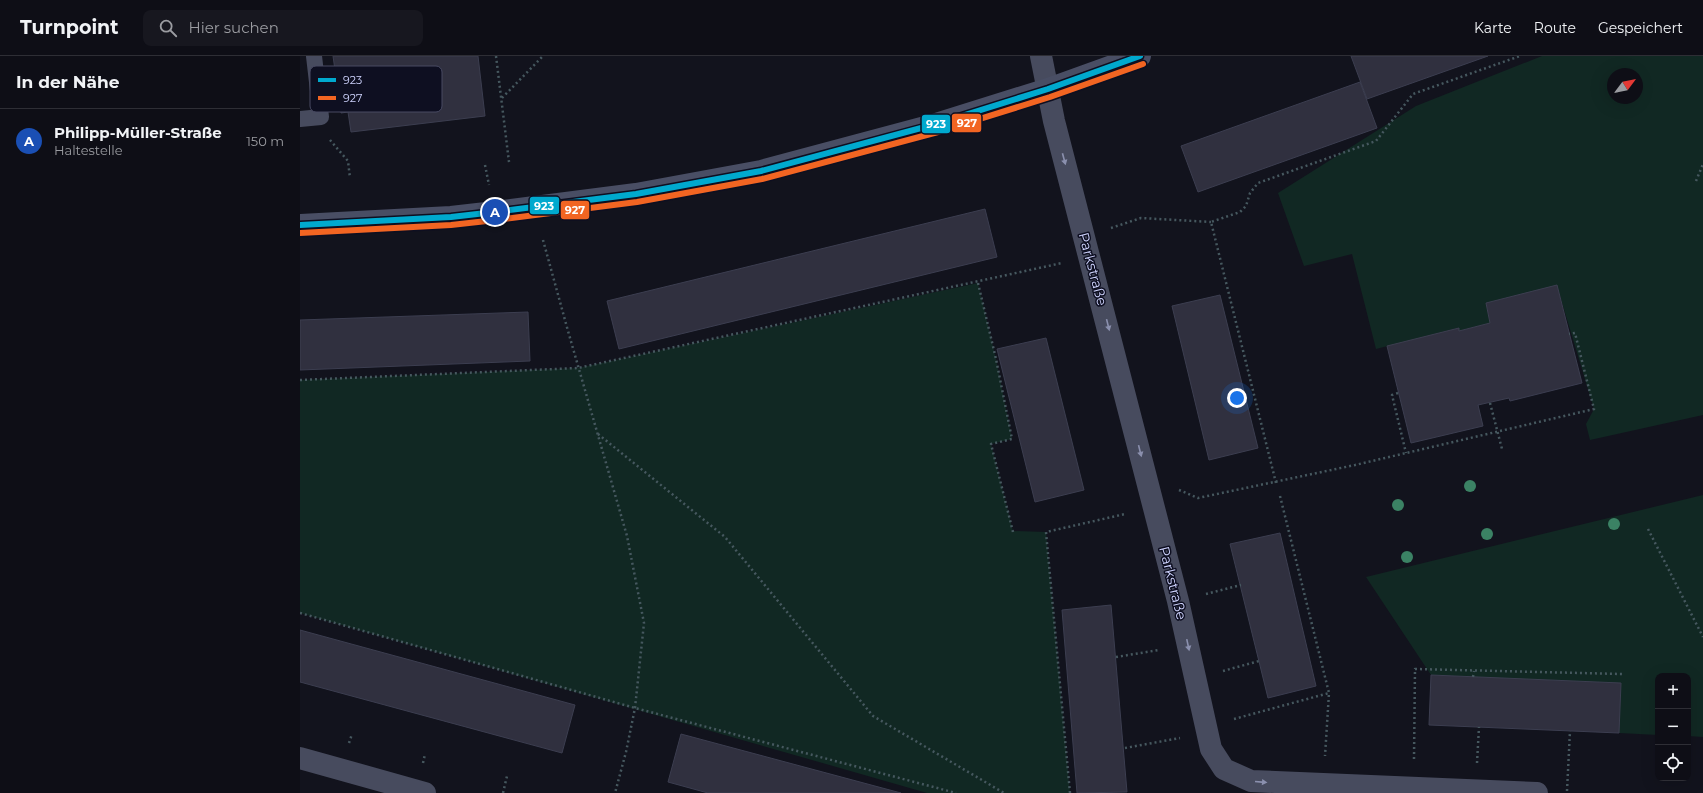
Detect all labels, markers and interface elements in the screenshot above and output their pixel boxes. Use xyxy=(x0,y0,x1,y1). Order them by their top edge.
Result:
search box xyxy=(143,10,423,46)
text: Turnpoint xyxy=(20,16,119,39)
icon: search xyxy=(157,17,179,39)
text: Hier suchen xyxy=(189,18,279,37)
text: Karte xyxy=(1474,19,1512,37)
text: Route xyxy=(1534,19,1576,37)
text: Gespeichert xyxy=(1598,19,1683,37)
legend xyxy=(310,66,442,112)
north arrow xyxy=(1607,68,1643,104)
text: In der Nähe xyxy=(16,72,120,92)
text: 923 xyxy=(343,73,362,87)
text: 927 xyxy=(343,91,362,105)
line badge: 927 xyxy=(951,113,982,133)
line badge: 923 xyxy=(921,114,951,134)
text: 927 xyxy=(957,116,977,130)
text: 923 xyxy=(926,117,946,131)
text: Philipp-Müller-Straße xyxy=(54,123,222,142)
text: A xyxy=(24,133,34,149)
text: 150 m xyxy=(246,133,284,149)
text: Haltestelle xyxy=(54,142,123,158)
one-way arrow xyxy=(1061,153,1067,165)
line badge: 923 xyxy=(529,196,560,215)
pin: A xyxy=(482,197,508,227)
text: 923 xyxy=(534,199,554,213)
line badge: 927 xyxy=(560,200,590,220)
text: 927 xyxy=(565,203,585,217)
street label: Parkstraße xyxy=(1075,230,1111,308)
one-way arrow xyxy=(1105,319,1111,332)
your location xyxy=(1227,388,1247,408)
one-way arrow xyxy=(1137,445,1143,458)
street label: Parkstraße xyxy=(1155,544,1191,622)
one-way arrow xyxy=(1185,639,1191,652)
map controls xyxy=(1655,673,1691,781)
button: + xyxy=(1655,673,1691,709)
button: − xyxy=(1655,709,1691,745)
button: locate xyxy=(1655,745,1691,781)
one-way arrow xyxy=(1255,778,1267,785)

